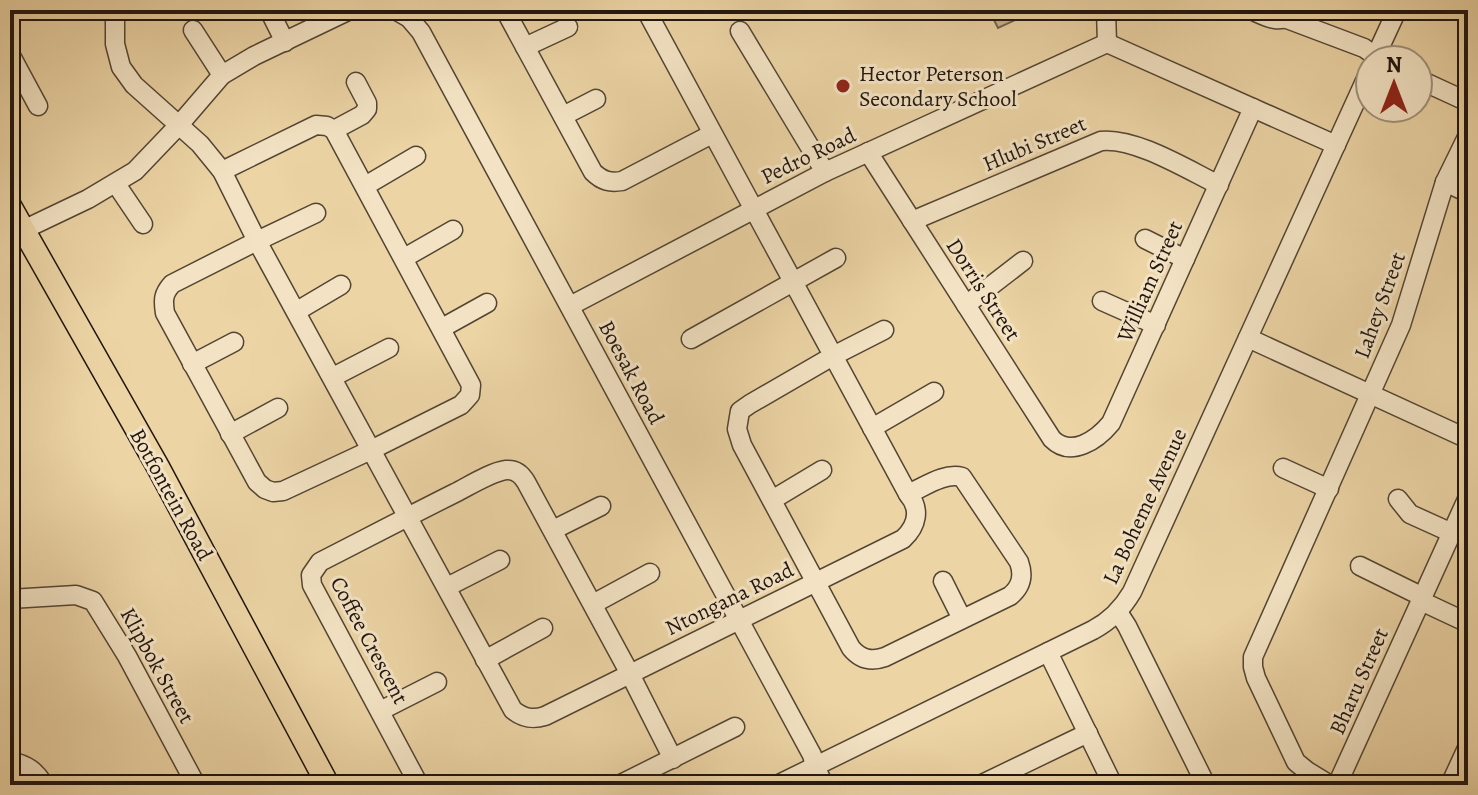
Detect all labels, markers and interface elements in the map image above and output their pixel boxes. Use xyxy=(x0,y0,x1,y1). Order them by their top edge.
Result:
north arrow xyxy=(1354,44,1434,124)
text: N xyxy=(1386,50,1402,80)
place label: Hector Peterson Secondary School xyxy=(859,59,1017,114)
marker: Hector Peterson Secondary School xyxy=(834,77,852,95)
street label: Hlubi Street xyxy=(978,109,1091,179)
street label: Pedro Road xyxy=(756,120,861,192)
street label: William Street xyxy=(1109,216,1190,348)
street label: Dorris Street xyxy=(939,232,1028,347)
street label: Lahey Street xyxy=(1347,248,1413,363)
street label: Boesak Road xyxy=(591,315,671,430)
street label: Botfontein Road xyxy=(122,423,220,566)
street label: La Boheme Avenue xyxy=(1096,423,1194,589)
street label: Ntongana Road xyxy=(660,555,799,643)
street label: Coffee Crescent xyxy=(323,572,415,709)
street label: Klipbok Street xyxy=(113,602,201,729)
street label: Bharu Street xyxy=(1322,623,1396,740)

